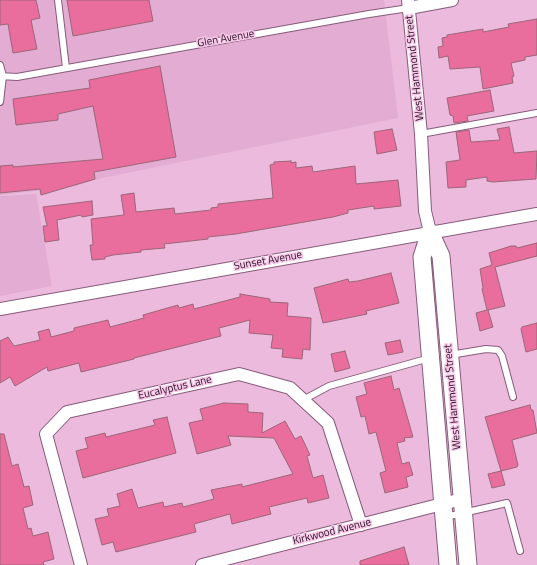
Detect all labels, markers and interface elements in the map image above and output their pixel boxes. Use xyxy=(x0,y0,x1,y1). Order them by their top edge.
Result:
street label: West Hammond Street xyxy=(403,15,427,121)
street label: Glen Avenue xyxy=(196,27,256,51)
street label: Sunset Avenue xyxy=(233,249,303,273)
street label: West Hammond Street xyxy=(442,344,464,450)
street label: Eucalyptus Lane xyxy=(137,373,213,403)
street label: Kirkwood Avenue xyxy=(291,516,373,548)

